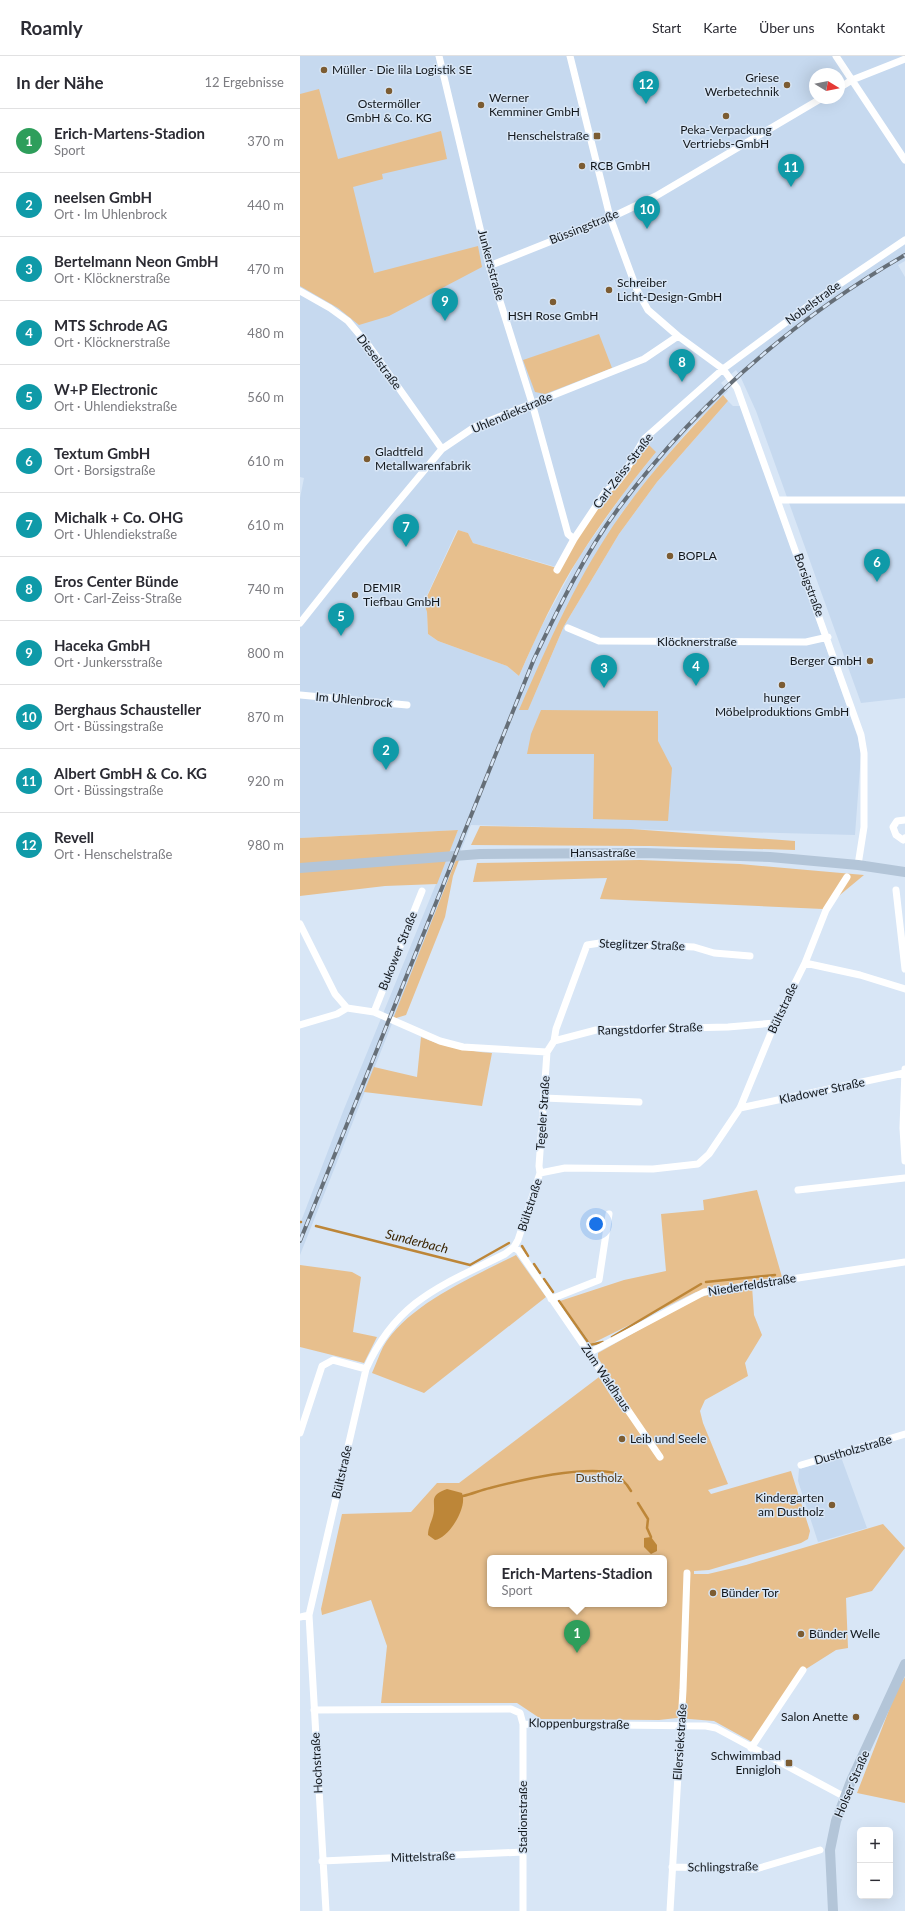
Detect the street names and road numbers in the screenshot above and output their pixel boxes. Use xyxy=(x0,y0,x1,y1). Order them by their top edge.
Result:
street label: Büssingstraße xyxy=(547,206,621,247)
street label: Junkersstraße xyxy=(475,228,508,302)
street label: Nobelstraße xyxy=(782,278,843,328)
street label: Dieselstraße xyxy=(354,331,405,392)
street label: Uhlendiekstraße xyxy=(469,389,554,436)
street label: Carl-Zeiss-Straße xyxy=(589,430,656,511)
street label: Borsigstraße xyxy=(791,551,828,618)
street label: Klöcknerstraße xyxy=(657,634,737,649)
street label: Im Uhlenbrock xyxy=(315,689,394,710)
street label: Hansastraße xyxy=(570,845,636,860)
street label: Bukower Straße xyxy=(375,909,420,992)
street label: Steglitzer Straße xyxy=(599,936,685,953)
street label: Bültstraße xyxy=(764,980,801,1036)
street label: Rangstdorfer Straße xyxy=(597,1019,703,1038)
street label: Kladower Straße xyxy=(778,1074,866,1107)
street label: Tegeler Straße xyxy=(532,1075,553,1151)
street label: Bültstraße xyxy=(514,1177,545,1233)
street label: Niederfeldstraße xyxy=(707,1270,797,1299)
street label: Zum Waldhaus xyxy=(578,1341,635,1414)
street label: Dustholzstraße xyxy=(812,1431,893,1468)
street label: Bültstraße xyxy=(328,1444,355,1500)
street label: Ellersiekstraße xyxy=(669,1703,690,1781)
street label: Kloppenburgstraße xyxy=(528,1715,630,1732)
street label: Hochstraße xyxy=(307,1732,326,1794)
street label: Holser Straße xyxy=(831,1748,872,1820)
street label: Stadionstraße xyxy=(515,1781,530,1853)
street label: Mittelstraße xyxy=(391,1848,455,1865)
street label: Schlingstraße xyxy=(688,1858,758,1875)

